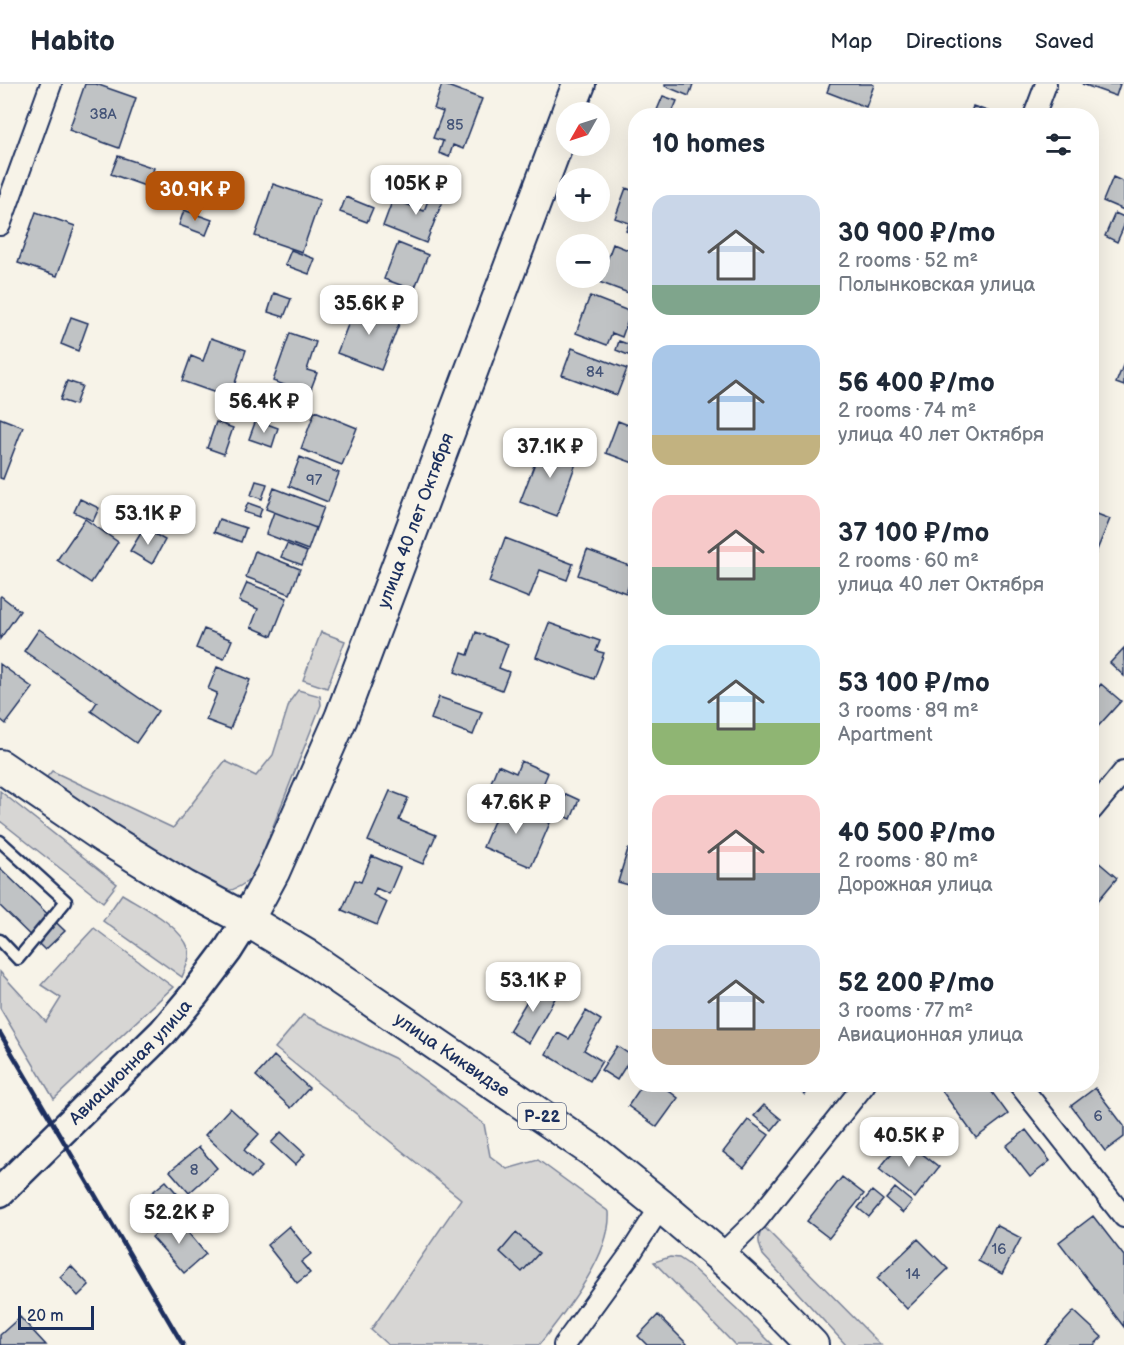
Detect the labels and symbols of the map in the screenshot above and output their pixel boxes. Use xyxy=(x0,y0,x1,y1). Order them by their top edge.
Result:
north arrow xyxy=(556,102,610,156)
house number: 38А xyxy=(89,105,117,124)
house number: 85 xyxy=(446,116,464,135)
pin: 105K ₽ xyxy=(367,165,465,216)
pin: 30.9K ₽ xyxy=(140,171,250,222)
pin: 35.6K ₽ xyxy=(314,285,424,336)
house number: 84 xyxy=(586,363,604,382)
pin: 56.4K ₽ xyxy=(209,383,319,434)
pin: 37.1K ₽ xyxy=(495,428,605,479)
street label: улица 40 лет Октября xyxy=(373,430,458,611)
house number: 97 xyxy=(306,471,323,490)
pin: 53.1K ₽ xyxy=(93,495,203,546)
pin: 47.6K ₽ xyxy=(461,784,571,835)
pin: 53.1K ₽ xyxy=(478,962,588,1013)
street label: Авиационная улица xyxy=(64,995,197,1130)
street label: улица Киквидзе xyxy=(390,1009,514,1102)
road number: Р-22 xyxy=(518,1103,566,1129)
house number: 6 xyxy=(1093,1107,1103,1126)
pin: 40.5K ₽ xyxy=(854,1117,964,1168)
house number: 8 xyxy=(190,1161,199,1180)
pin: 52.2K ₽ xyxy=(124,1194,234,1245)
house number: 16 xyxy=(992,1240,1006,1259)
house number: 14 xyxy=(906,1265,920,1284)
scale bar xyxy=(18,1303,94,1330)

